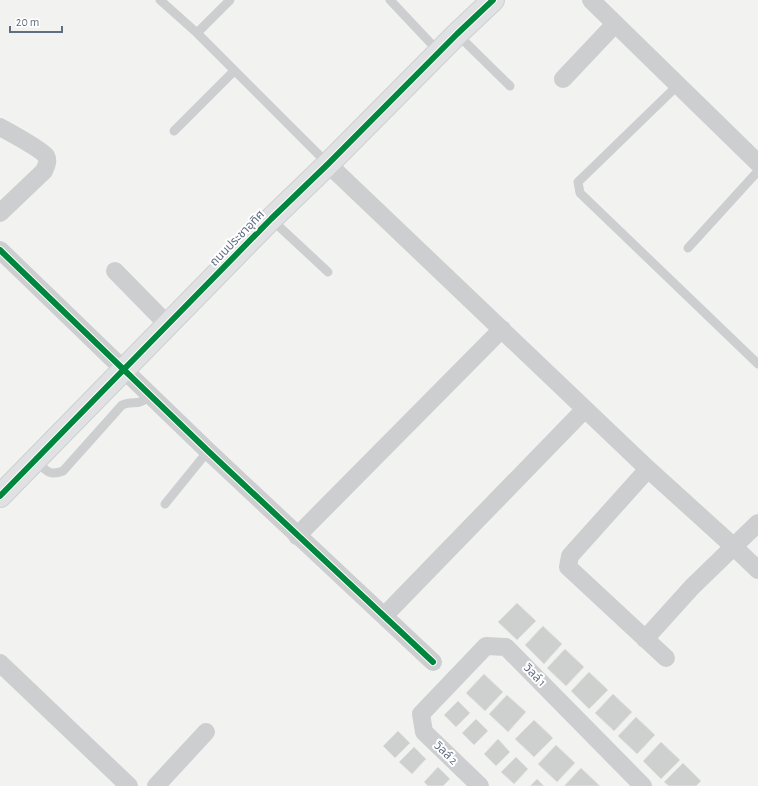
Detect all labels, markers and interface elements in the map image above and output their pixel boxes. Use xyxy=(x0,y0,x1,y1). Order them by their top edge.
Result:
scale bar xyxy=(10,8,62,34)
text: 20 m xyxy=(16,16,39,28)
street label: ถนนประชาอุทิศ xyxy=(208,208,267,269)
street label: วิลล์ 1 xyxy=(521,661,548,688)
street label: วิลล์ 2 xyxy=(431,739,460,767)

